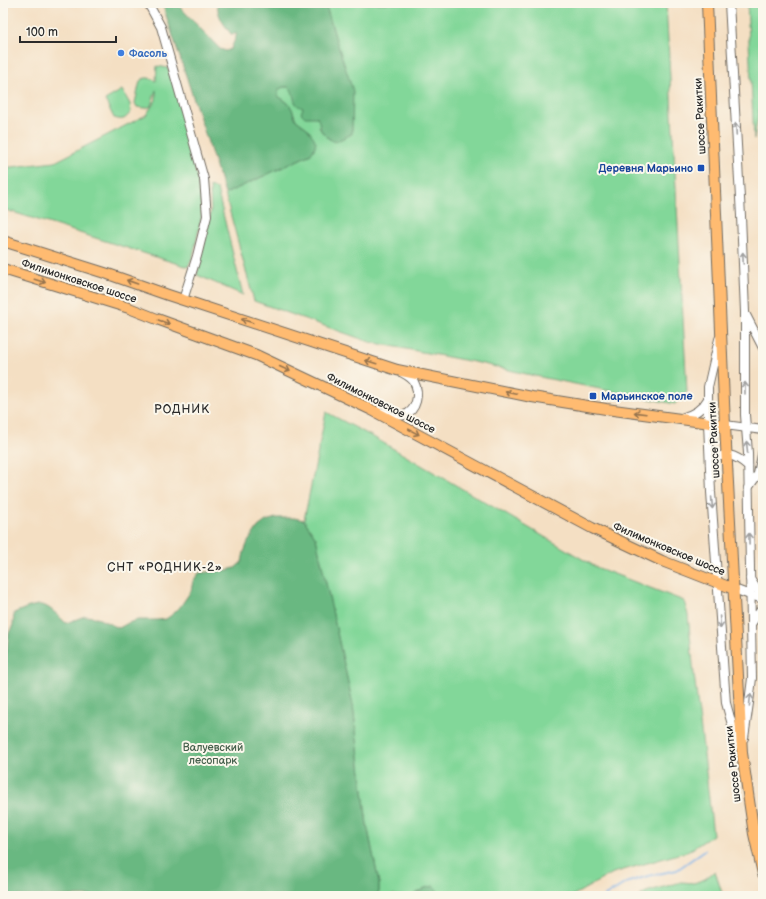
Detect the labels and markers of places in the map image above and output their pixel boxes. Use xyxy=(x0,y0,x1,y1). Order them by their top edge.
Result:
place label: Фасоль xyxy=(129,47,167,60)
marker: Фасоль xyxy=(116,48,126,58)
place label: Деревня Марьино xyxy=(599,162,693,175)
marker: Деревня Марьино xyxy=(696,163,706,173)
place label: Марьинское поле xyxy=(601,390,693,403)
marker: Марьинское поле xyxy=(588,391,598,401)

